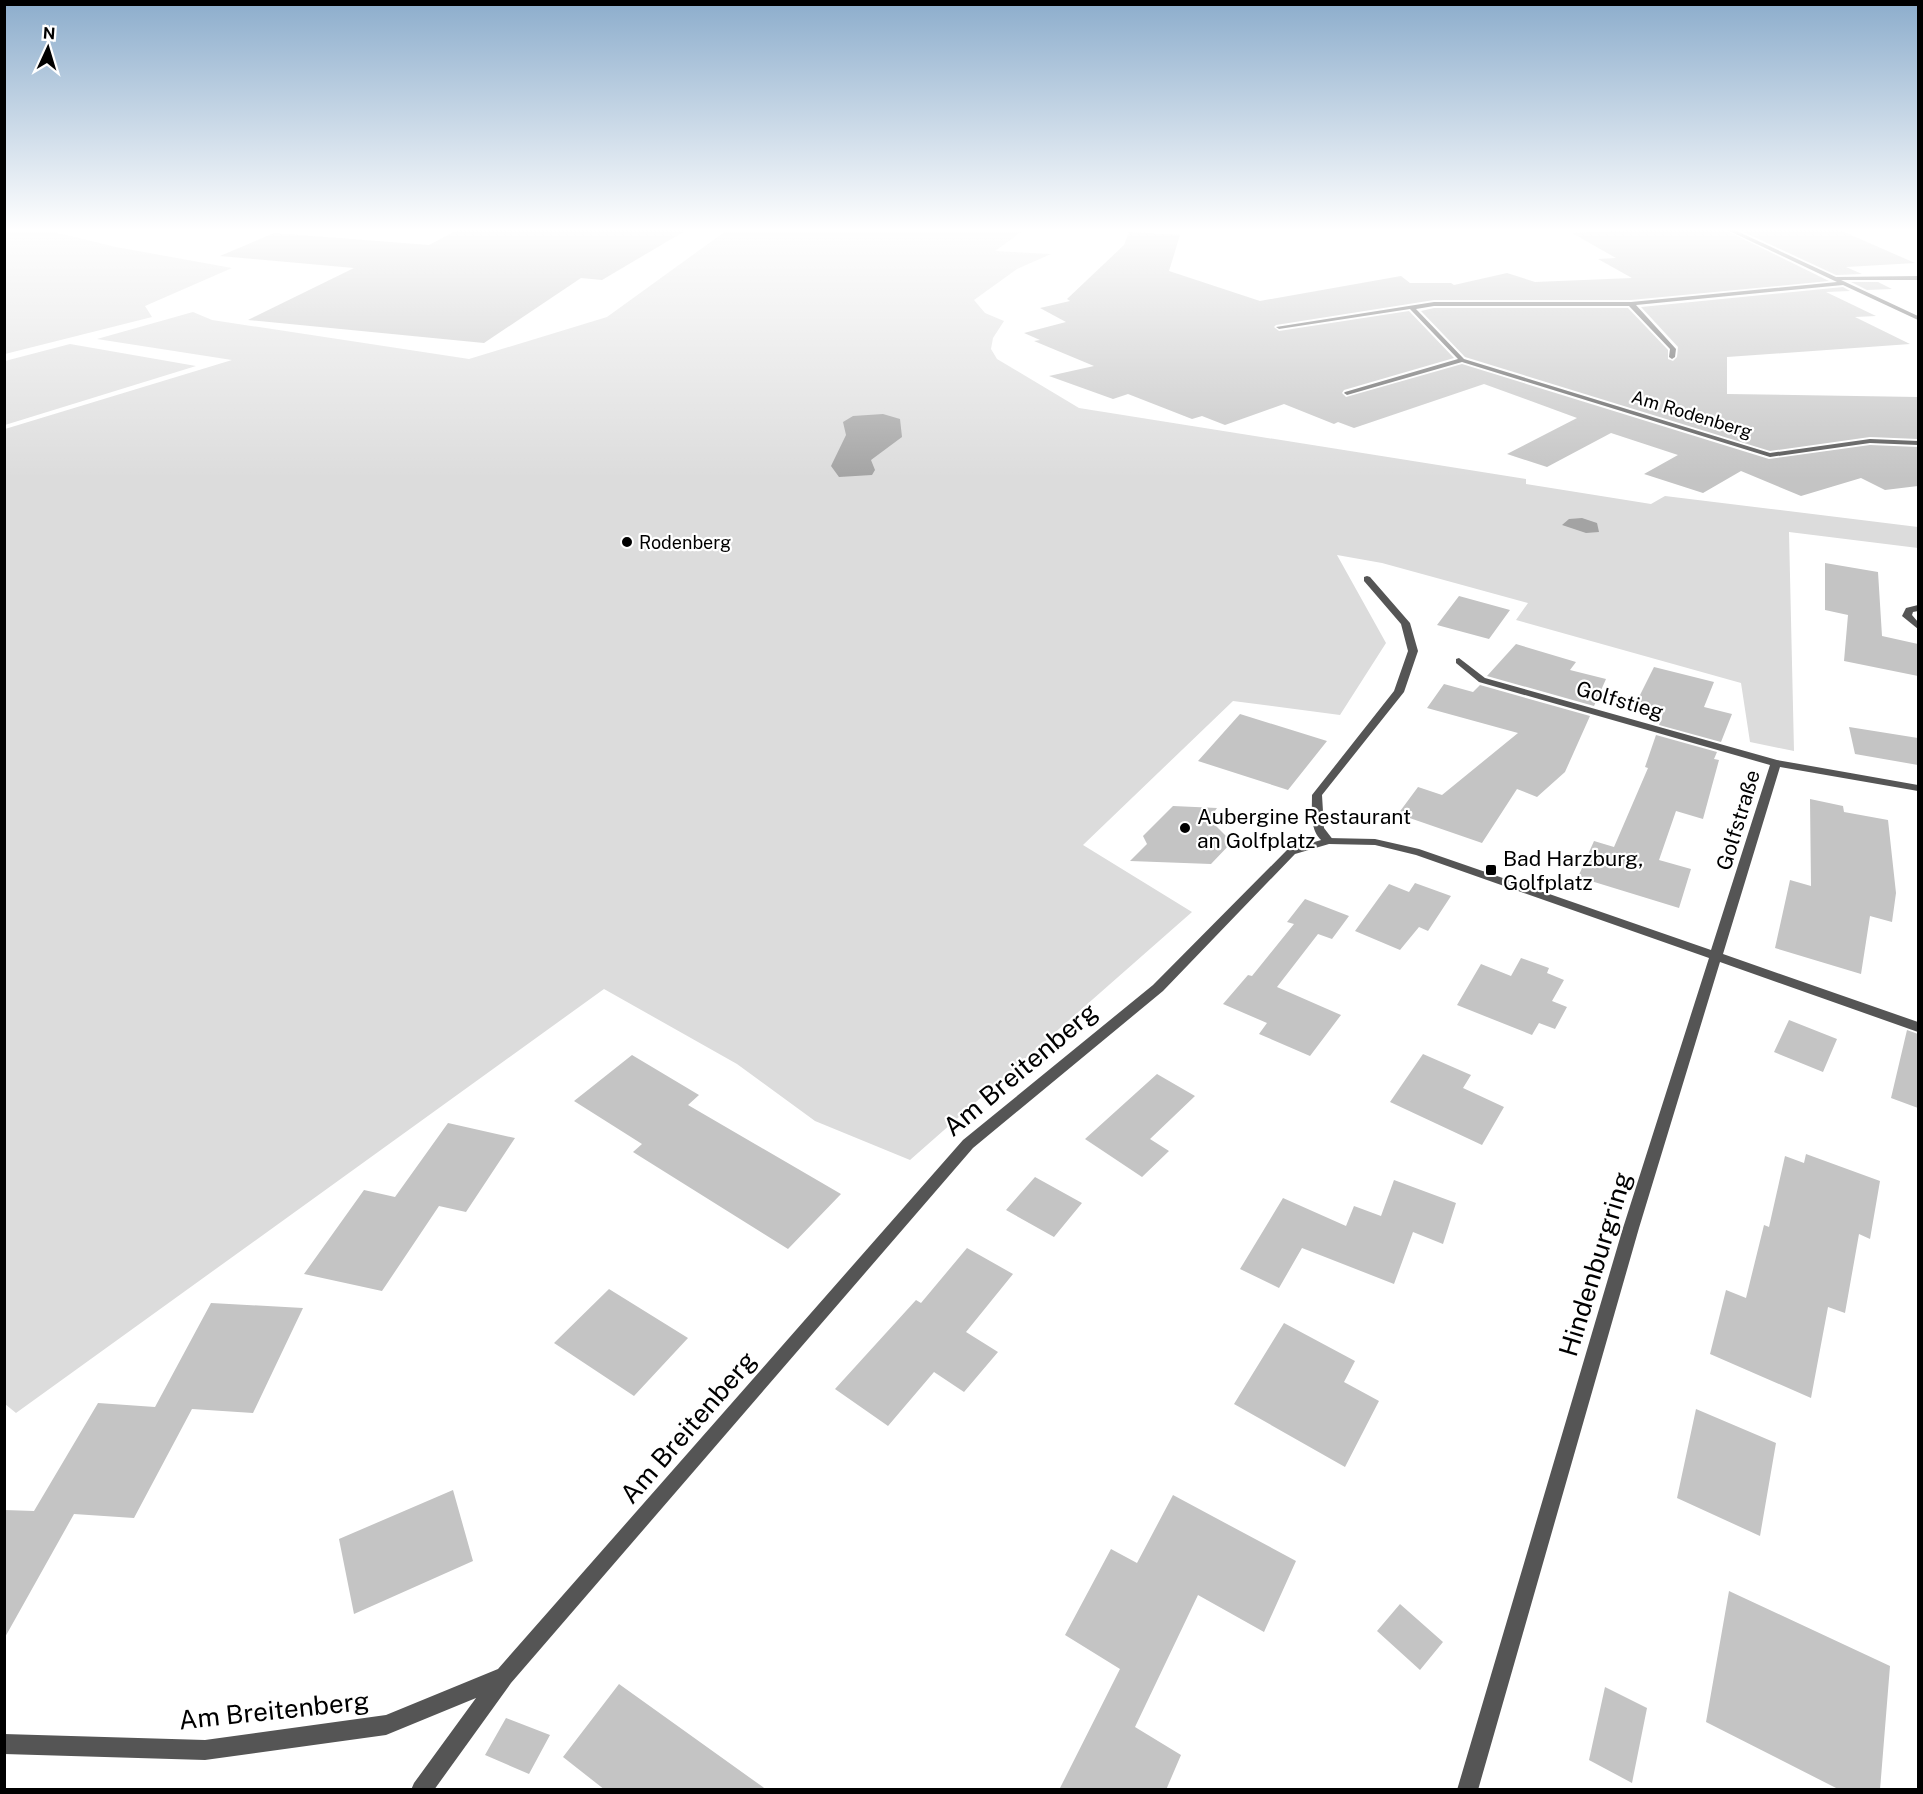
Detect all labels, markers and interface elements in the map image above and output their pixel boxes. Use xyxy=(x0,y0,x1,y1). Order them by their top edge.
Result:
north arrow xyxy=(18,18,78,78)
text: N xyxy=(42,24,56,43)
street label: Am Rodenberg xyxy=(1629,386,1755,442)
place label: Rodenberg xyxy=(639,532,731,553)
marker: Rodenberg xyxy=(620,535,634,549)
street label: Golfstieg xyxy=(1573,676,1667,724)
street label: Golfstraße xyxy=(1711,767,1765,873)
place label: Aubergine Restaurant an Golfplatz xyxy=(1197,804,1411,853)
marker: Aubergine Restaurant an Golfplatz xyxy=(1178,821,1192,835)
place label: Bad Harzburg, Golfplatz xyxy=(1503,846,1643,895)
marker: Bad Harzburg, Golfplatz xyxy=(1484,863,1498,877)
street label: Am Breitenberg xyxy=(937,996,1103,1142)
street label: Hindenburgring xyxy=(1552,1168,1638,1360)
street label: Am Breitenberg xyxy=(613,1345,763,1509)
street label: Am Breitenberg xyxy=(177,1685,371,1735)

